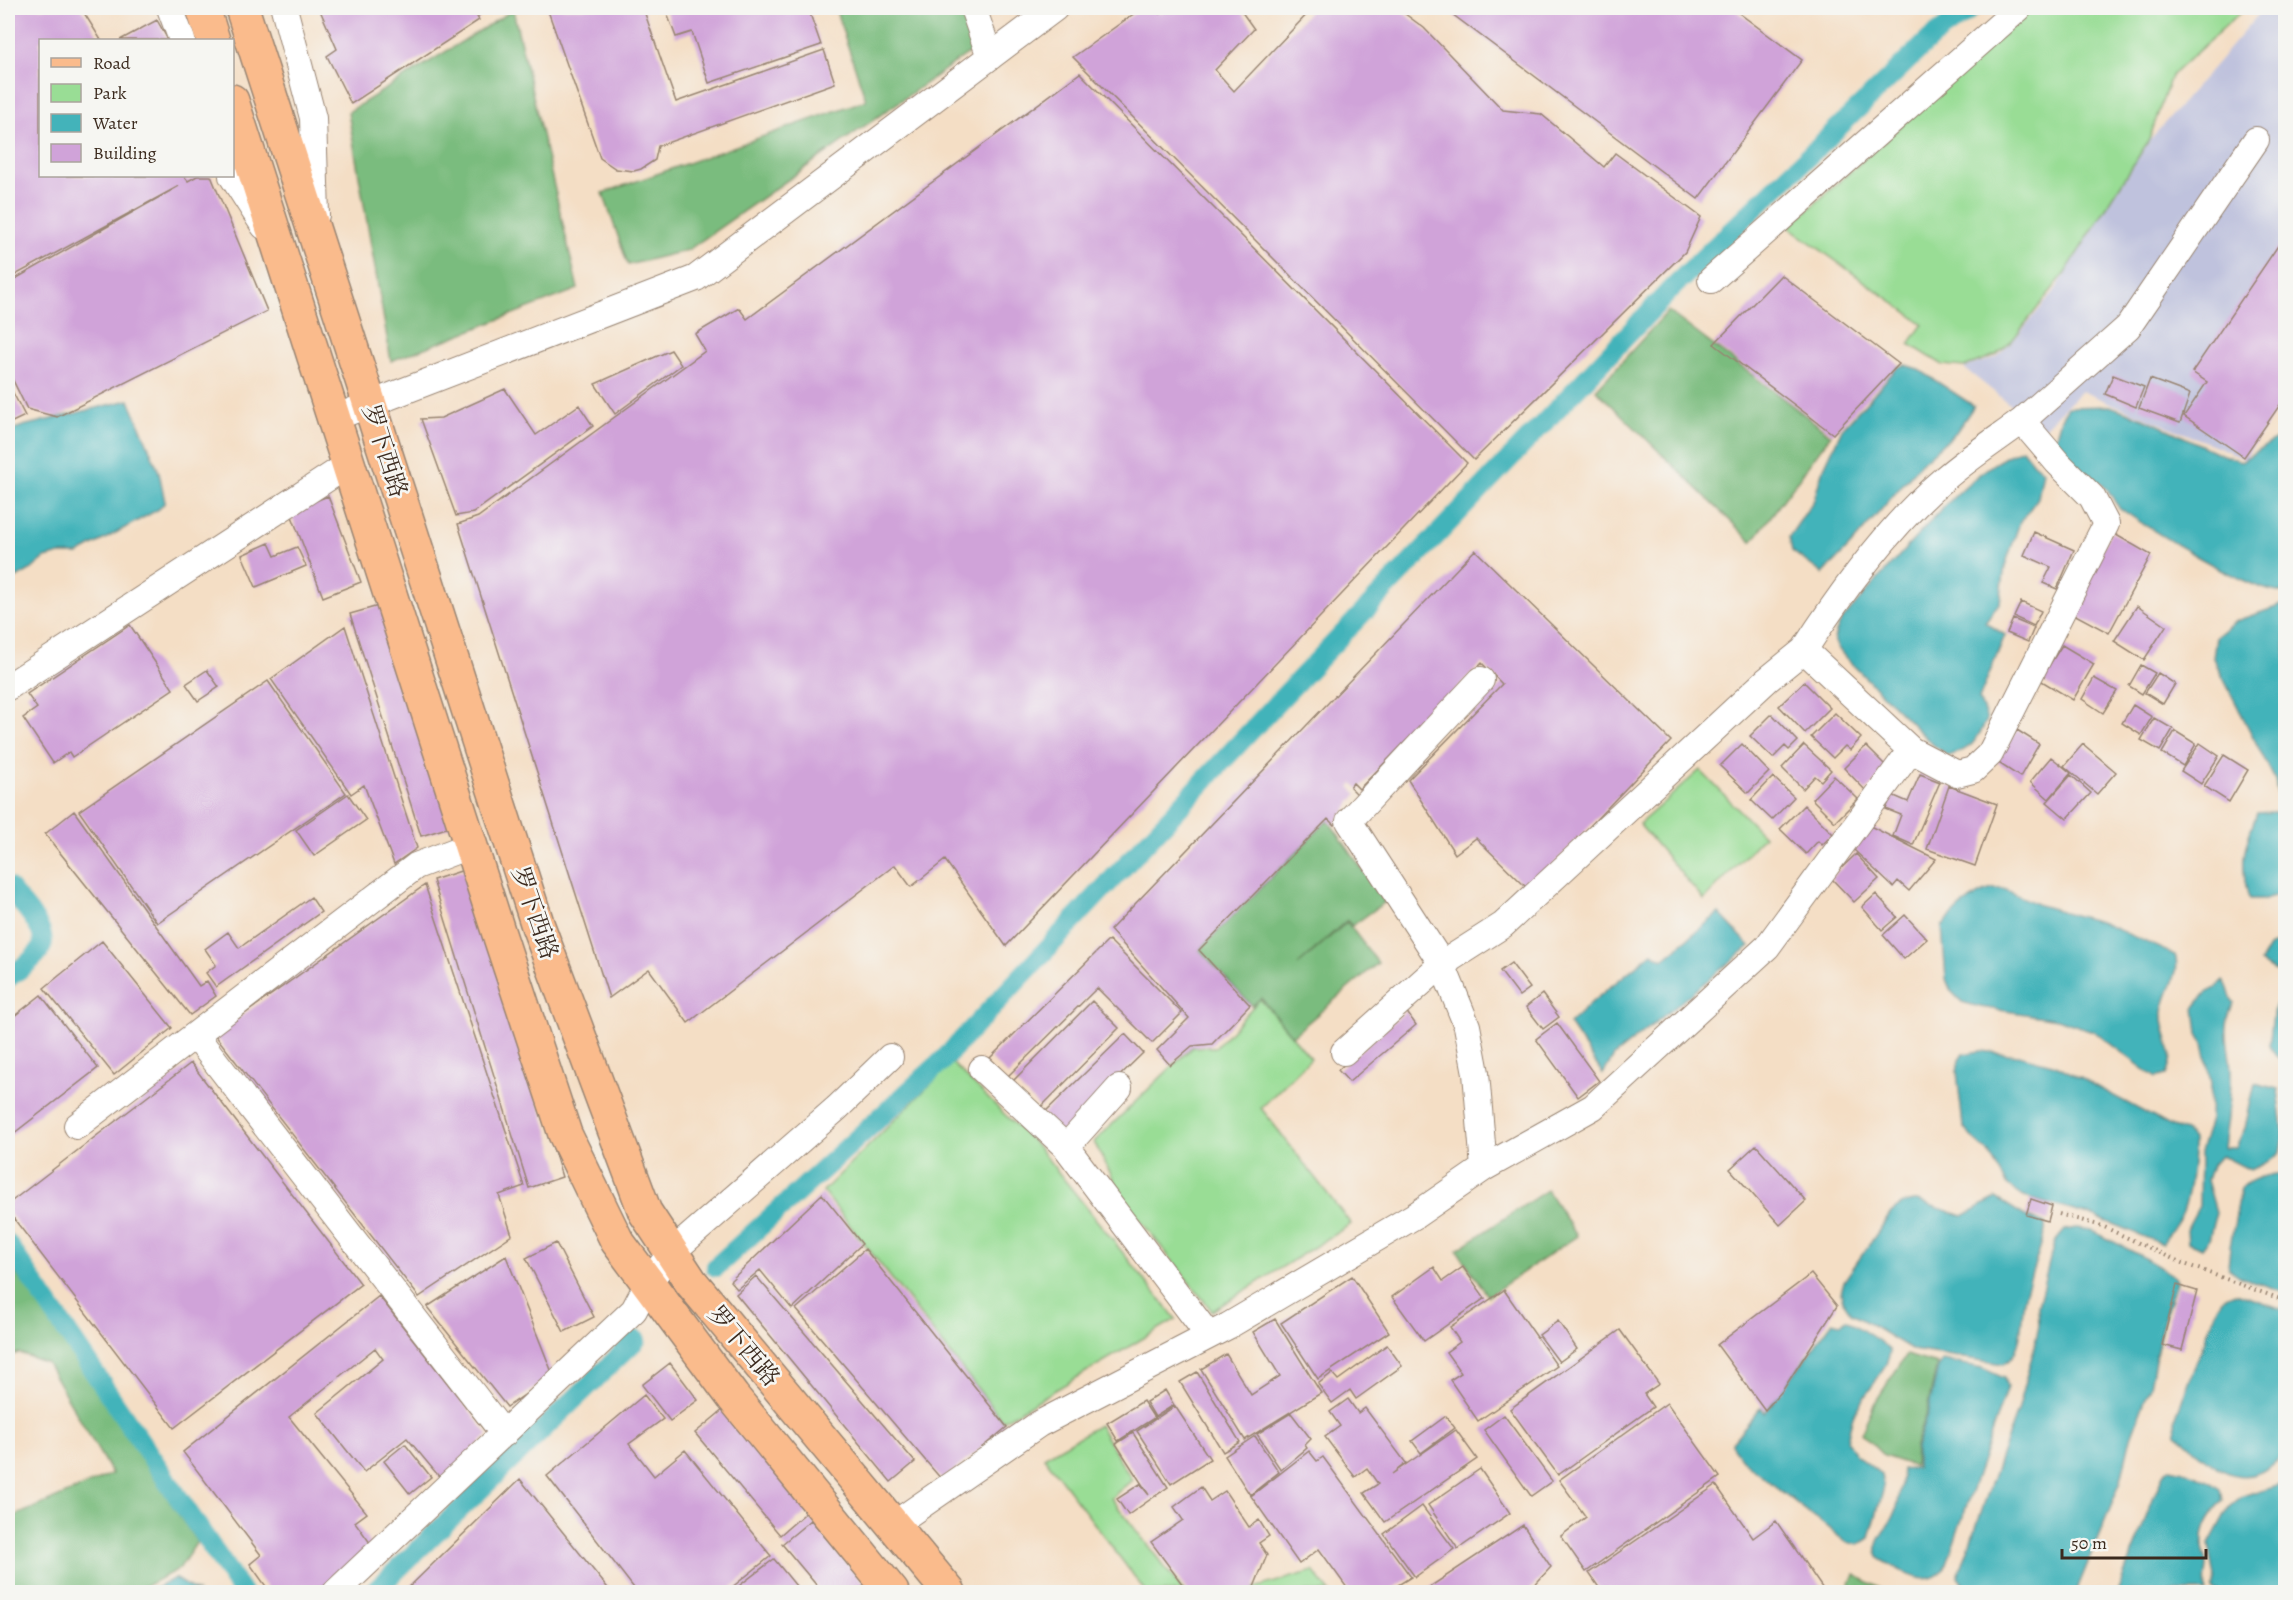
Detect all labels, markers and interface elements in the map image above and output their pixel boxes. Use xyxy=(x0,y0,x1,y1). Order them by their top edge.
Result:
legend xyxy=(39,39,234,177)
text: Road xyxy=(93,51,131,75)
text: Park xyxy=(93,81,127,105)
text: Water xyxy=(92,111,138,135)
text: Building xyxy=(93,141,157,165)
street label: 罗下西路 xyxy=(355,400,415,502)
street label: 罗下西路 xyxy=(504,862,566,964)
street label: 罗下西路 xyxy=(701,1299,787,1393)
scale bar xyxy=(2062,1522,2206,1560)
text: 50 m xyxy=(2071,1531,2107,1555)

